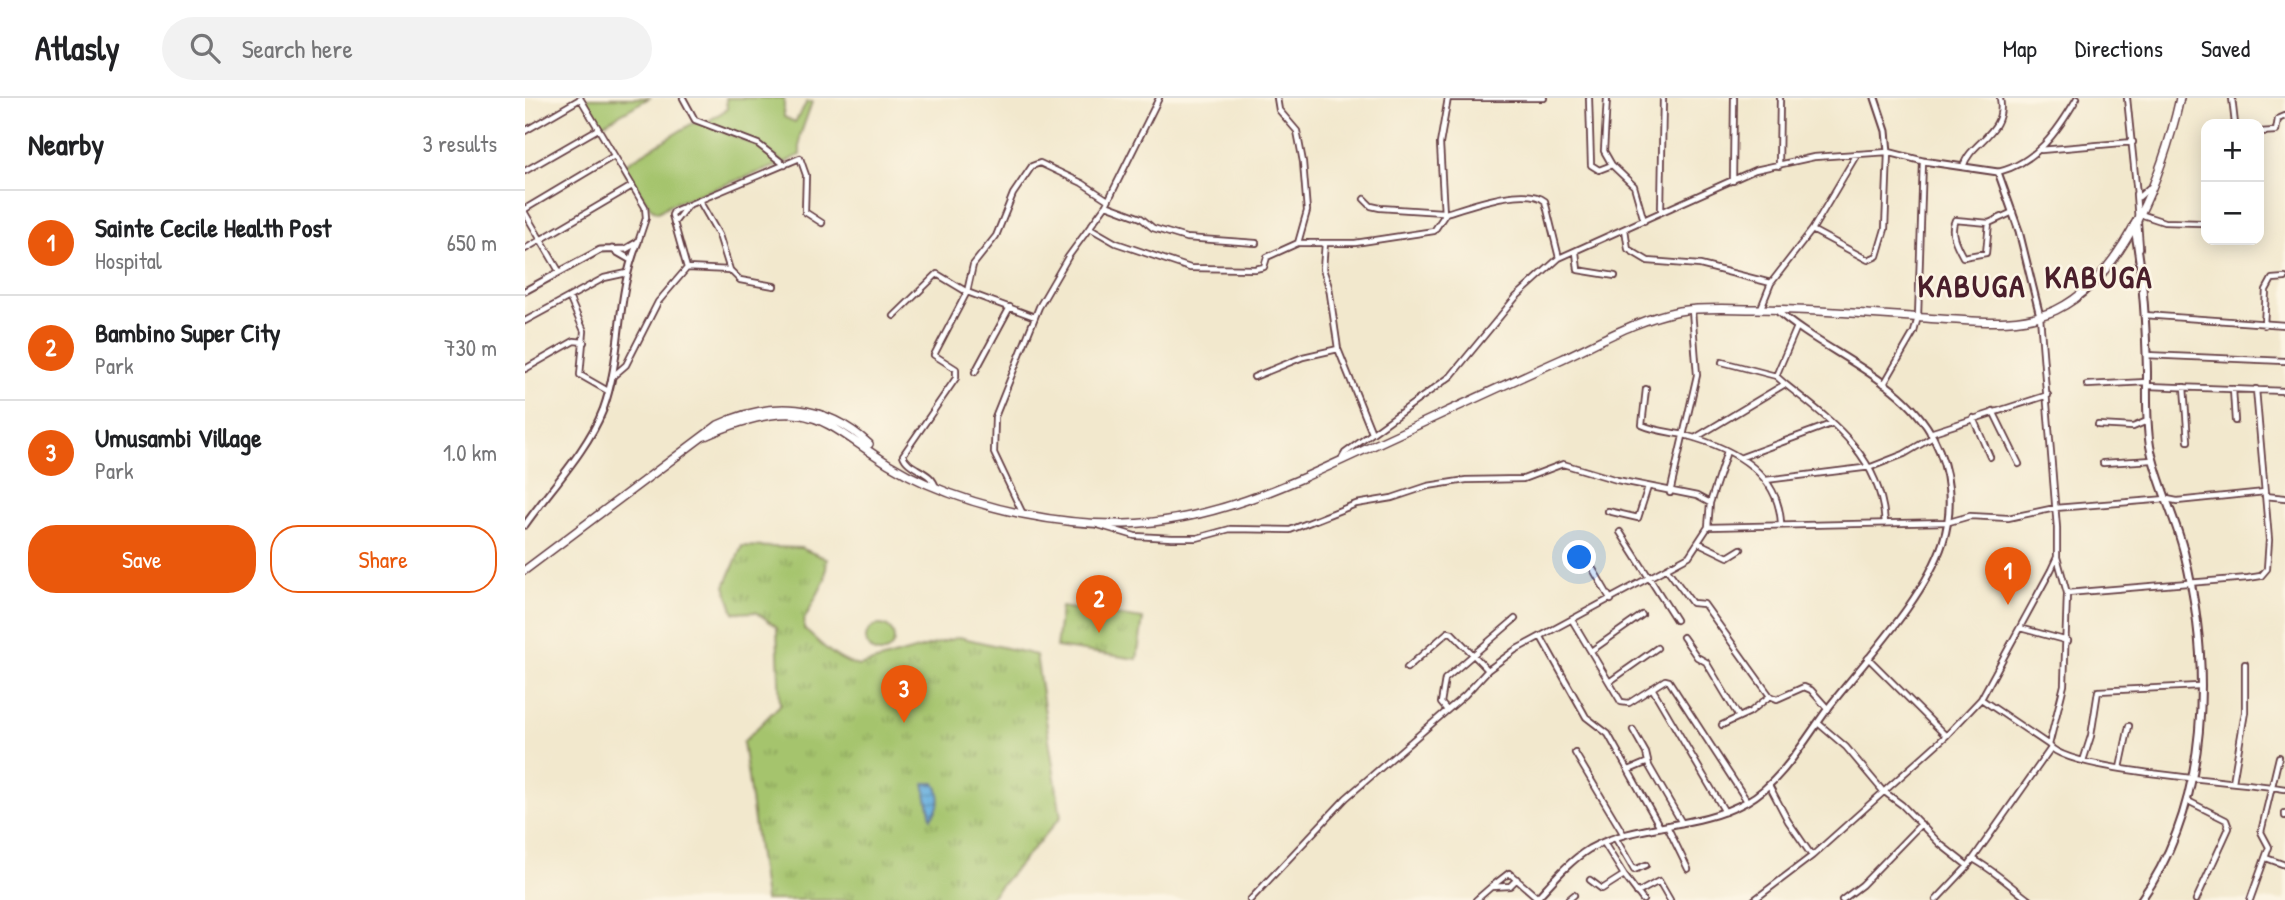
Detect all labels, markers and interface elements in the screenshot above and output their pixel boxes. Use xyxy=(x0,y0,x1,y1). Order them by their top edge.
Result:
search box xyxy=(162,17,652,80)
text: Atlasly xyxy=(35,26,120,70)
icon: search xyxy=(186,29,224,67)
text: Search here xyxy=(242,31,353,66)
text: Map xyxy=(2003,32,2037,64)
text: Directions xyxy=(2075,32,2163,64)
text: Saved xyxy=(2201,32,2250,64)
map controls xyxy=(2201,119,2264,245)
button: + xyxy=(2201,119,2264,182)
text: Nearby xyxy=(28,124,104,164)
text: 3 results xyxy=(422,128,497,159)
button: − xyxy=(2201,182,2264,245)
text: Sainte Cecile Health Post xyxy=(95,210,331,245)
text: 1 xyxy=(47,227,55,258)
text: 650 m xyxy=(447,227,497,258)
text: Hospital xyxy=(95,245,162,276)
district label: KABUGA xyxy=(2044,255,2154,298)
district label: KABUGA xyxy=(1917,264,2027,307)
text: Bambino Super City xyxy=(95,315,281,350)
text: 2 xyxy=(46,332,56,363)
text: 730 m xyxy=(444,332,497,363)
text: Park xyxy=(95,350,133,381)
text: Umusambi Village xyxy=(95,420,262,455)
text: 3 xyxy=(46,437,56,468)
text: 1.0 km xyxy=(443,437,497,468)
text: Park xyxy=(95,455,133,486)
button: Save xyxy=(28,525,256,593)
button: Share xyxy=(270,525,497,593)
your location xyxy=(1562,540,1596,574)
pin: 1 xyxy=(1985,547,2031,605)
pin: 2 xyxy=(1076,575,1122,633)
pin: 3 xyxy=(881,665,927,723)

